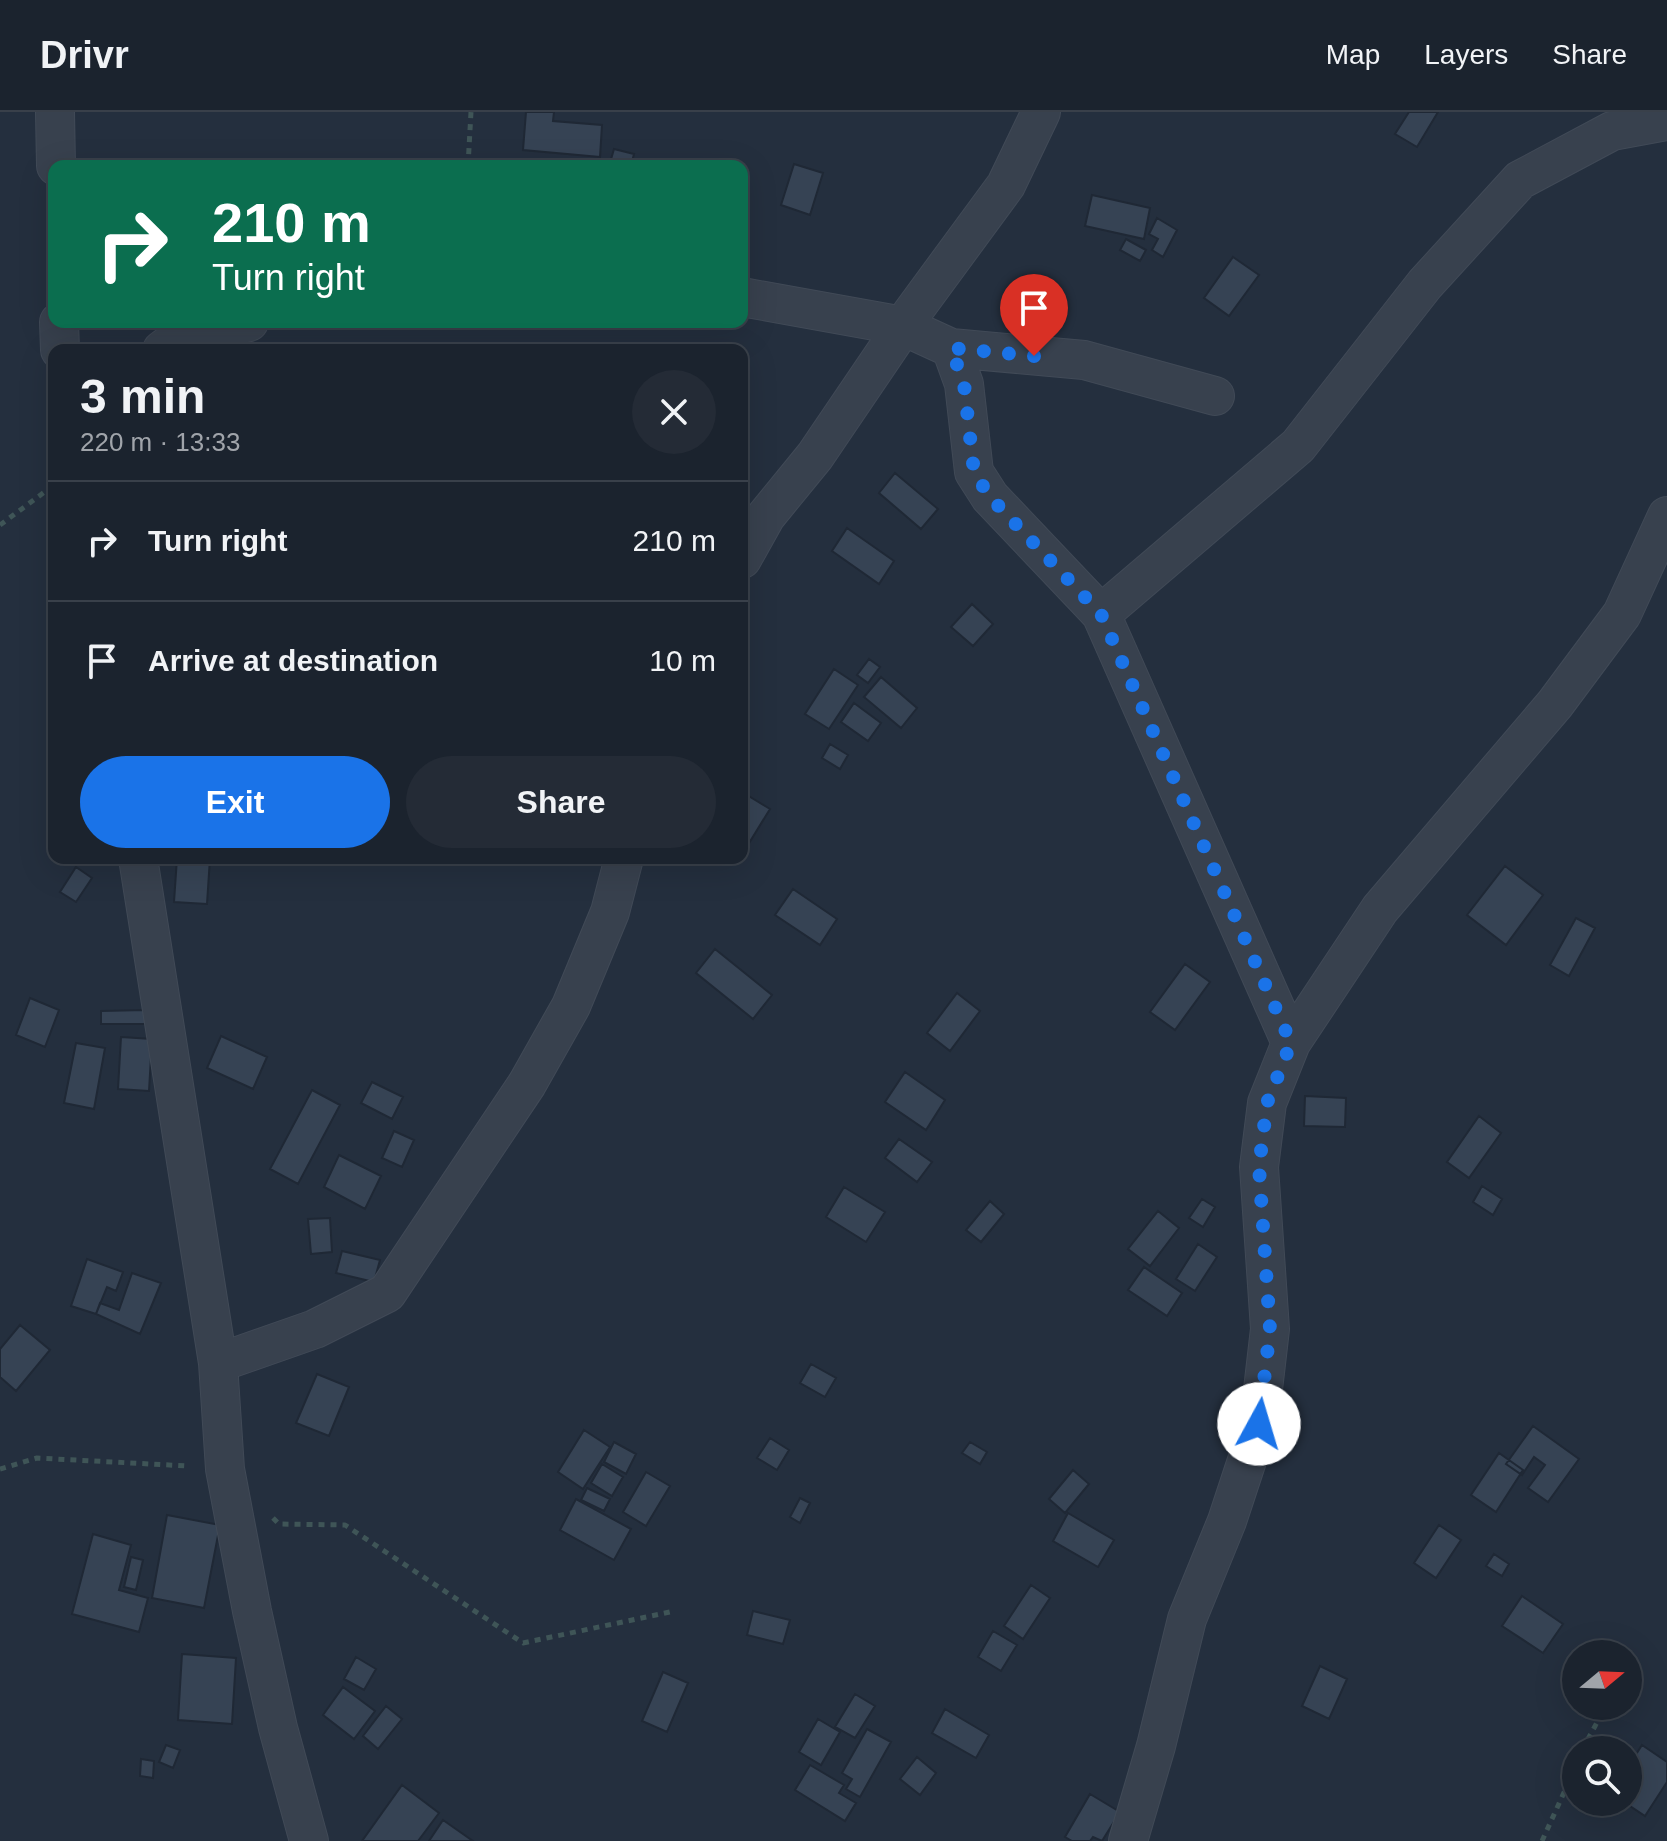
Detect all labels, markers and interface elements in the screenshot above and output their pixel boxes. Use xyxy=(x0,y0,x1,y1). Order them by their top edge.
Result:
text: Drivr xyxy=(40,34,129,76)
text: Map xyxy=(1326,39,1380,70)
text: Layers xyxy=(1424,39,1508,70)
text: Share xyxy=(1552,39,1627,70)
text: 210 m xyxy=(212,191,371,254)
icon: right xyxy=(80,192,184,296)
text: Turn right xyxy=(212,257,365,298)
pin xyxy=(1000,274,1068,356)
icon: arrive xyxy=(1012,286,1056,330)
text: 3 min xyxy=(80,370,205,423)
button: close xyxy=(632,370,716,454)
text: 220 m · 13:33 xyxy=(80,427,240,457)
icon: right xyxy=(80,519,124,563)
text: Turn right xyxy=(148,524,287,557)
text: 210 m xyxy=(633,524,716,557)
icon: arrive xyxy=(80,639,124,683)
text: Arrive at destination xyxy=(148,644,438,677)
text: 10 m xyxy=(649,644,716,677)
button: Exit xyxy=(80,756,390,848)
button: Share xyxy=(406,756,716,848)
position arrow xyxy=(1217,1382,1301,1466)
north arrow xyxy=(1562,1640,1642,1720)
map controls xyxy=(1562,1640,1642,1816)
button: search xyxy=(1562,1736,1642,1816)

